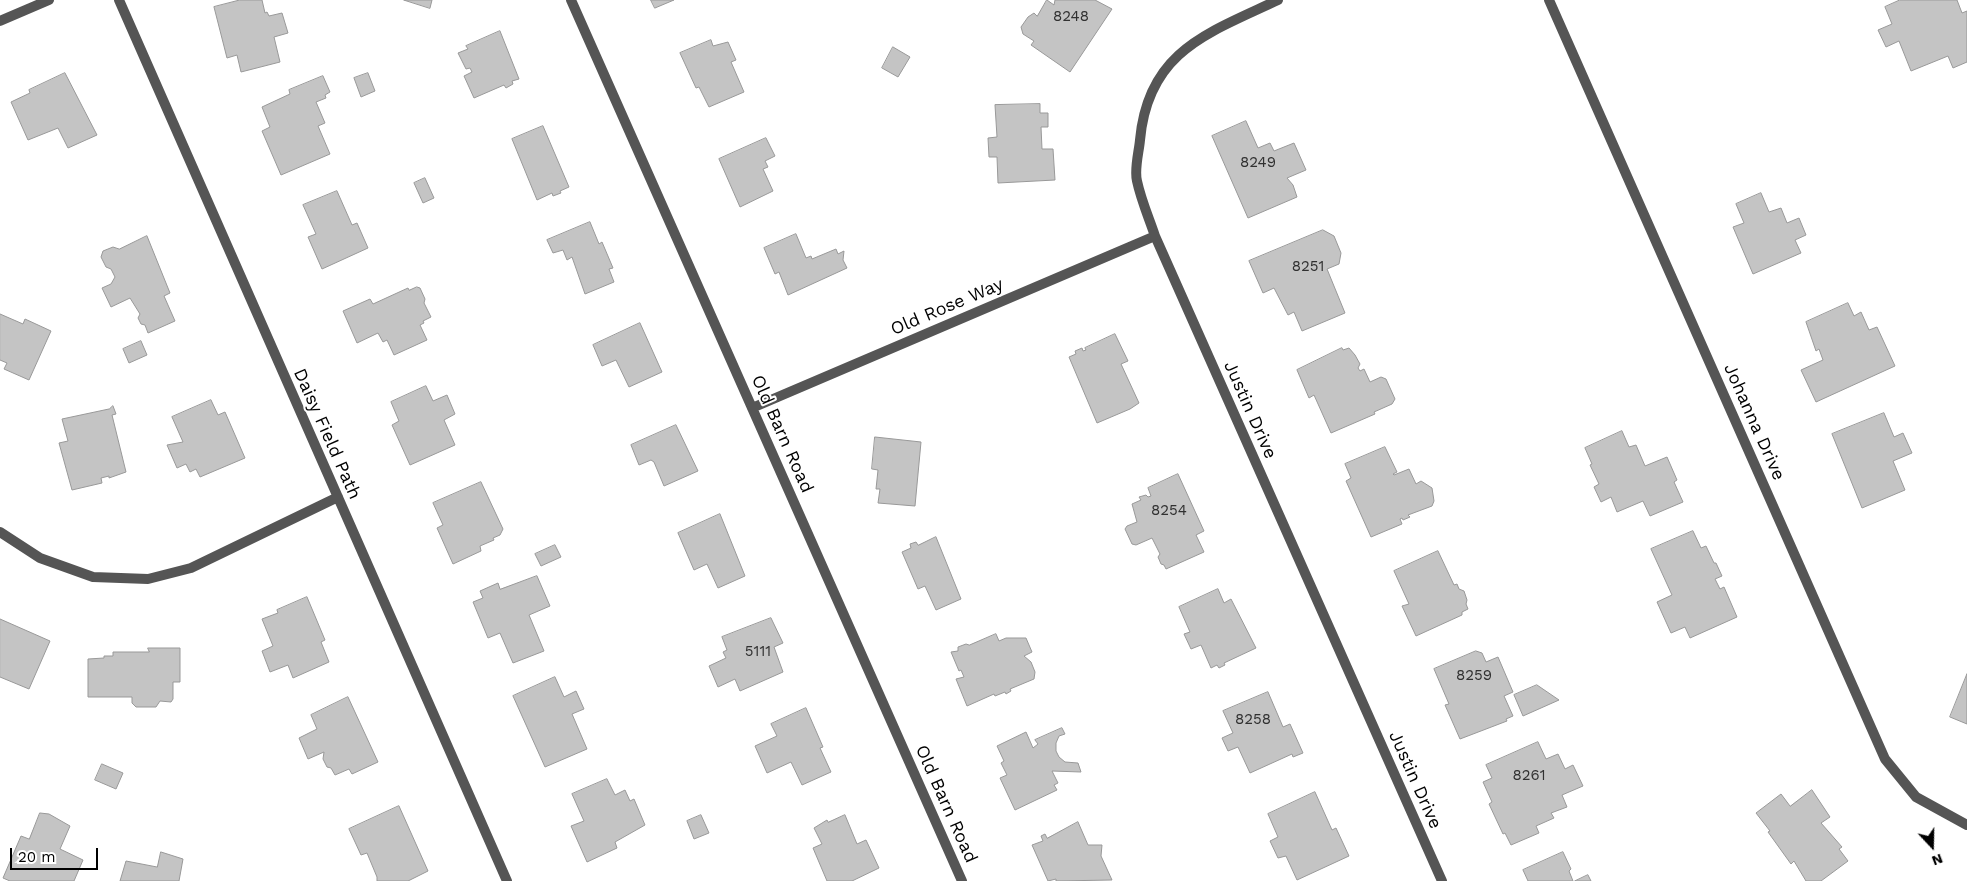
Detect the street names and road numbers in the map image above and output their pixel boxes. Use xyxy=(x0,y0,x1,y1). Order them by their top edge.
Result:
street label: Old Rose Way xyxy=(887,274,1007,340)
street label: Justin Drive xyxy=(1219,358,1281,462)
street label: Johanna Drive xyxy=(1719,360,1789,484)
street label: Daisy Field Path xyxy=(288,365,366,503)
street label: Old Barn Road xyxy=(746,372,818,496)
street label: Justin Drive xyxy=(1384,728,1446,832)
street label: Old Barn Road xyxy=(910,742,982,866)

